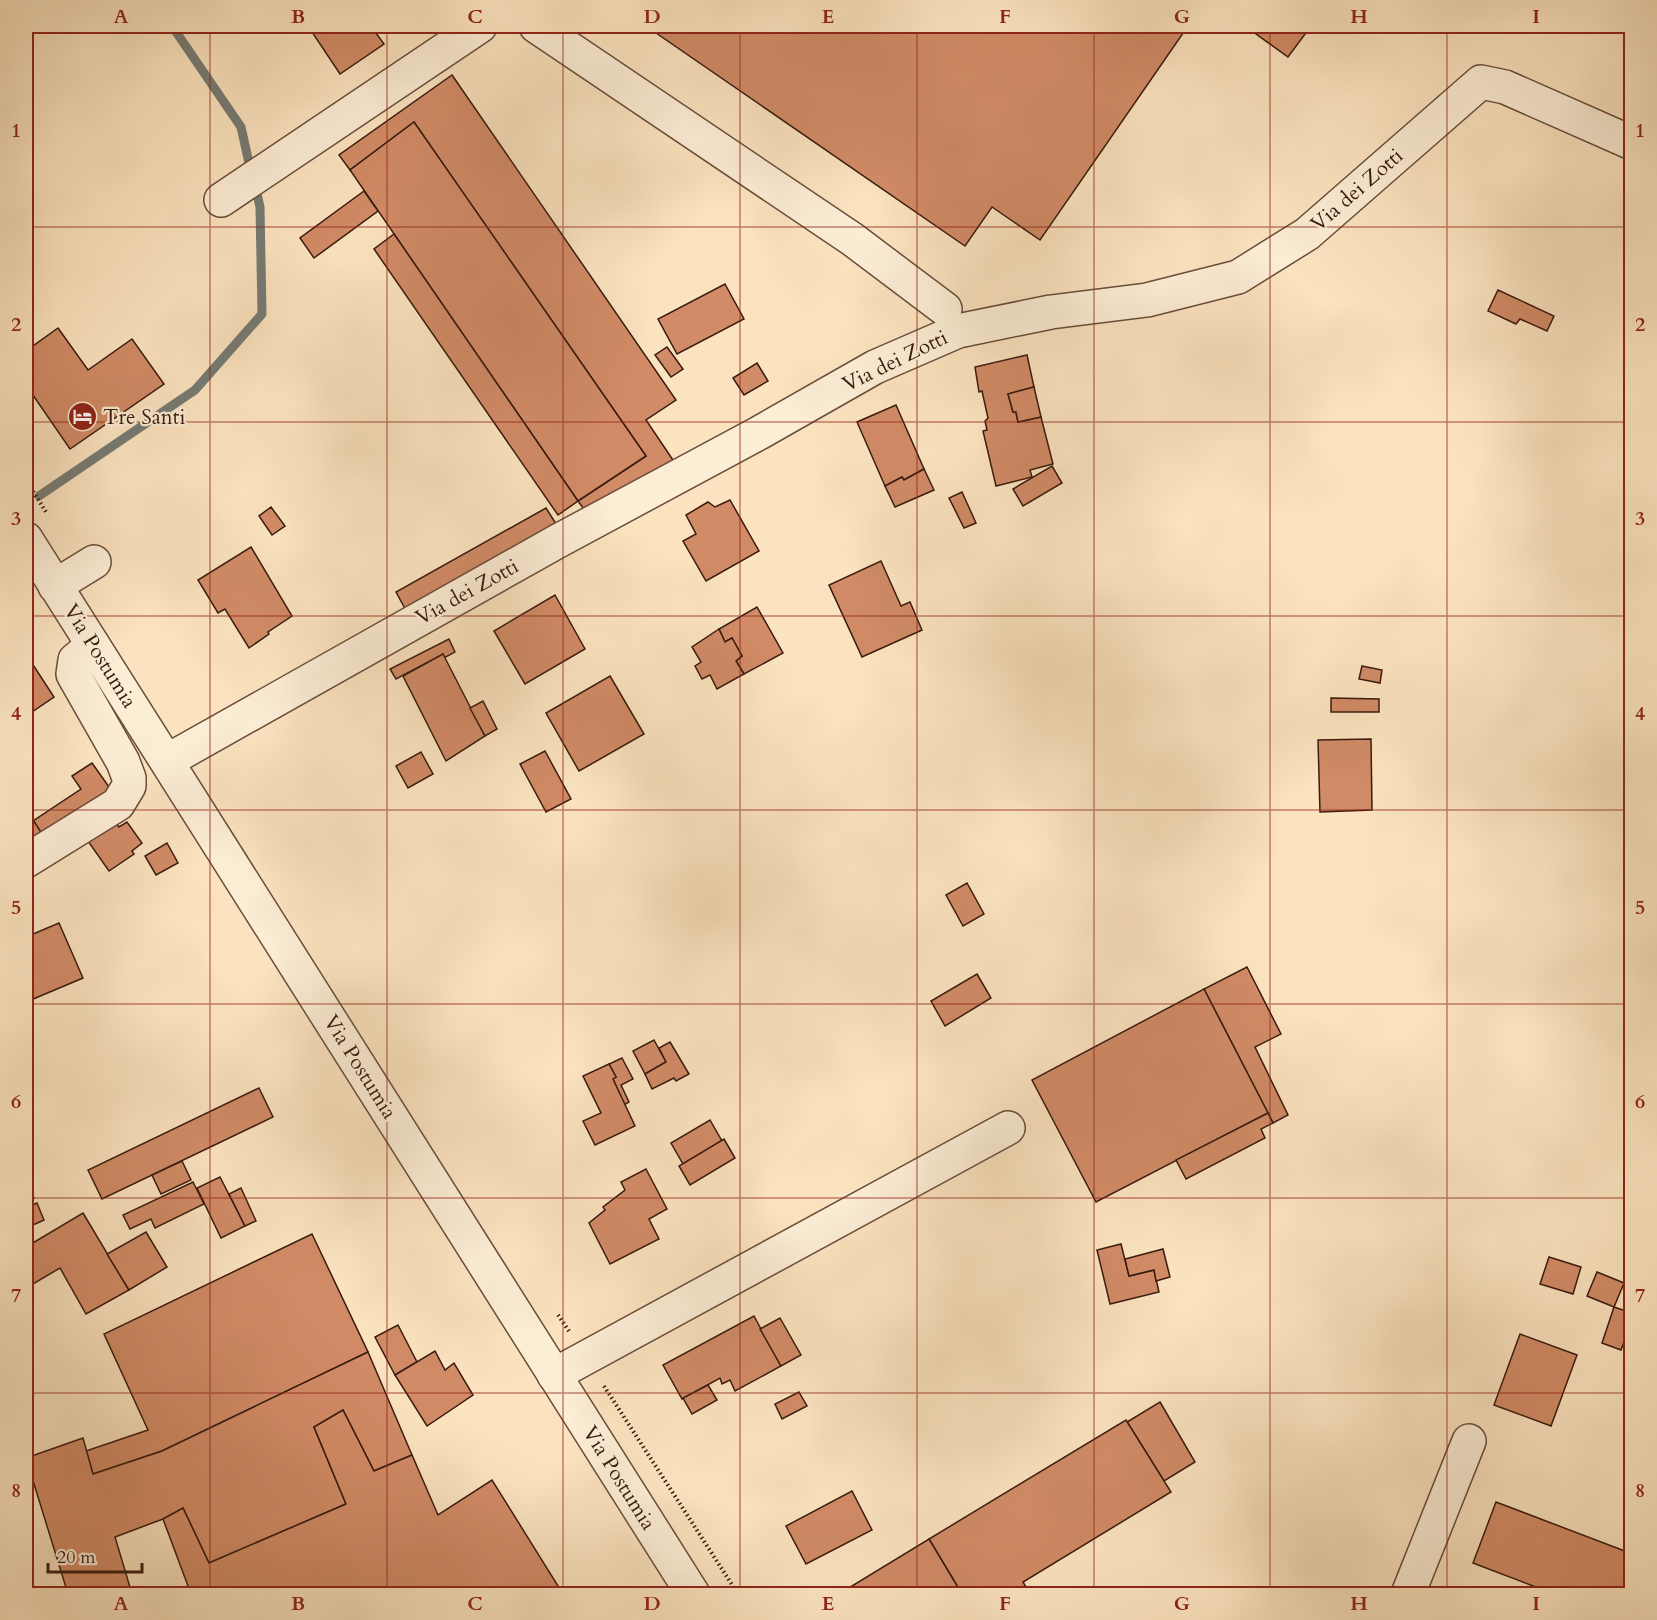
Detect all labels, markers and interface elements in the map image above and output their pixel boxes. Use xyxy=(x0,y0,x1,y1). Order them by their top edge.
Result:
text: A xyxy=(113,3,129,30)
text: B xyxy=(291,3,305,30)
text: C xyxy=(467,3,483,30)
text: D xyxy=(643,3,661,30)
text: E xyxy=(822,3,834,30)
text: F xyxy=(999,3,1011,30)
text: G xyxy=(1174,3,1190,30)
text: H xyxy=(1350,3,1368,30)
text: I xyxy=(1532,3,1540,30)
text: 1 xyxy=(11,117,21,144)
text: 1 xyxy=(1635,117,1645,144)
street label: Via dei Zotti xyxy=(1305,142,1410,238)
text: 2 xyxy=(11,311,21,338)
text: 2 xyxy=(1635,311,1645,338)
street label: Via dei Zotti xyxy=(837,323,953,399)
hotel icon: Tre Santi xyxy=(66,401,98,433)
place label: Tre Santi xyxy=(103,403,185,432)
text: 3 xyxy=(11,505,21,532)
text: 3 xyxy=(1635,505,1645,532)
street label: Via dei Zotti xyxy=(410,552,524,632)
street label: Via Postumia xyxy=(57,598,143,714)
text: 4 xyxy=(11,700,21,727)
text: 4 xyxy=(1635,700,1645,727)
text: 5 xyxy=(11,894,21,921)
text: 5 xyxy=(1635,894,1645,921)
street label: Via Postumia xyxy=(317,1009,403,1125)
text: 6 xyxy=(11,1088,21,1115)
text: 6 xyxy=(1635,1088,1645,1115)
text: 7 xyxy=(11,1282,21,1309)
text: 7 xyxy=(1635,1282,1645,1309)
street label: Via Postumia xyxy=(576,1420,662,1536)
text: 8 xyxy=(11,1477,21,1504)
text: 8 xyxy=(1635,1477,1645,1504)
scale bar xyxy=(48,1536,142,1574)
text: 20 m xyxy=(57,1545,96,1570)
text: A xyxy=(113,1590,129,1617)
text: B xyxy=(291,1590,305,1617)
text: C xyxy=(467,1590,483,1617)
text: D xyxy=(643,1590,661,1617)
text: E xyxy=(822,1590,834,1617)
text: F xyxy=(999,1590,1011,1617)
text: G xyxy=(1174,1590,1190,1617)
text: H xyxy=(1350,1590,1368,1617)
text: I xyxy=(1532,1590,1540,1617)

